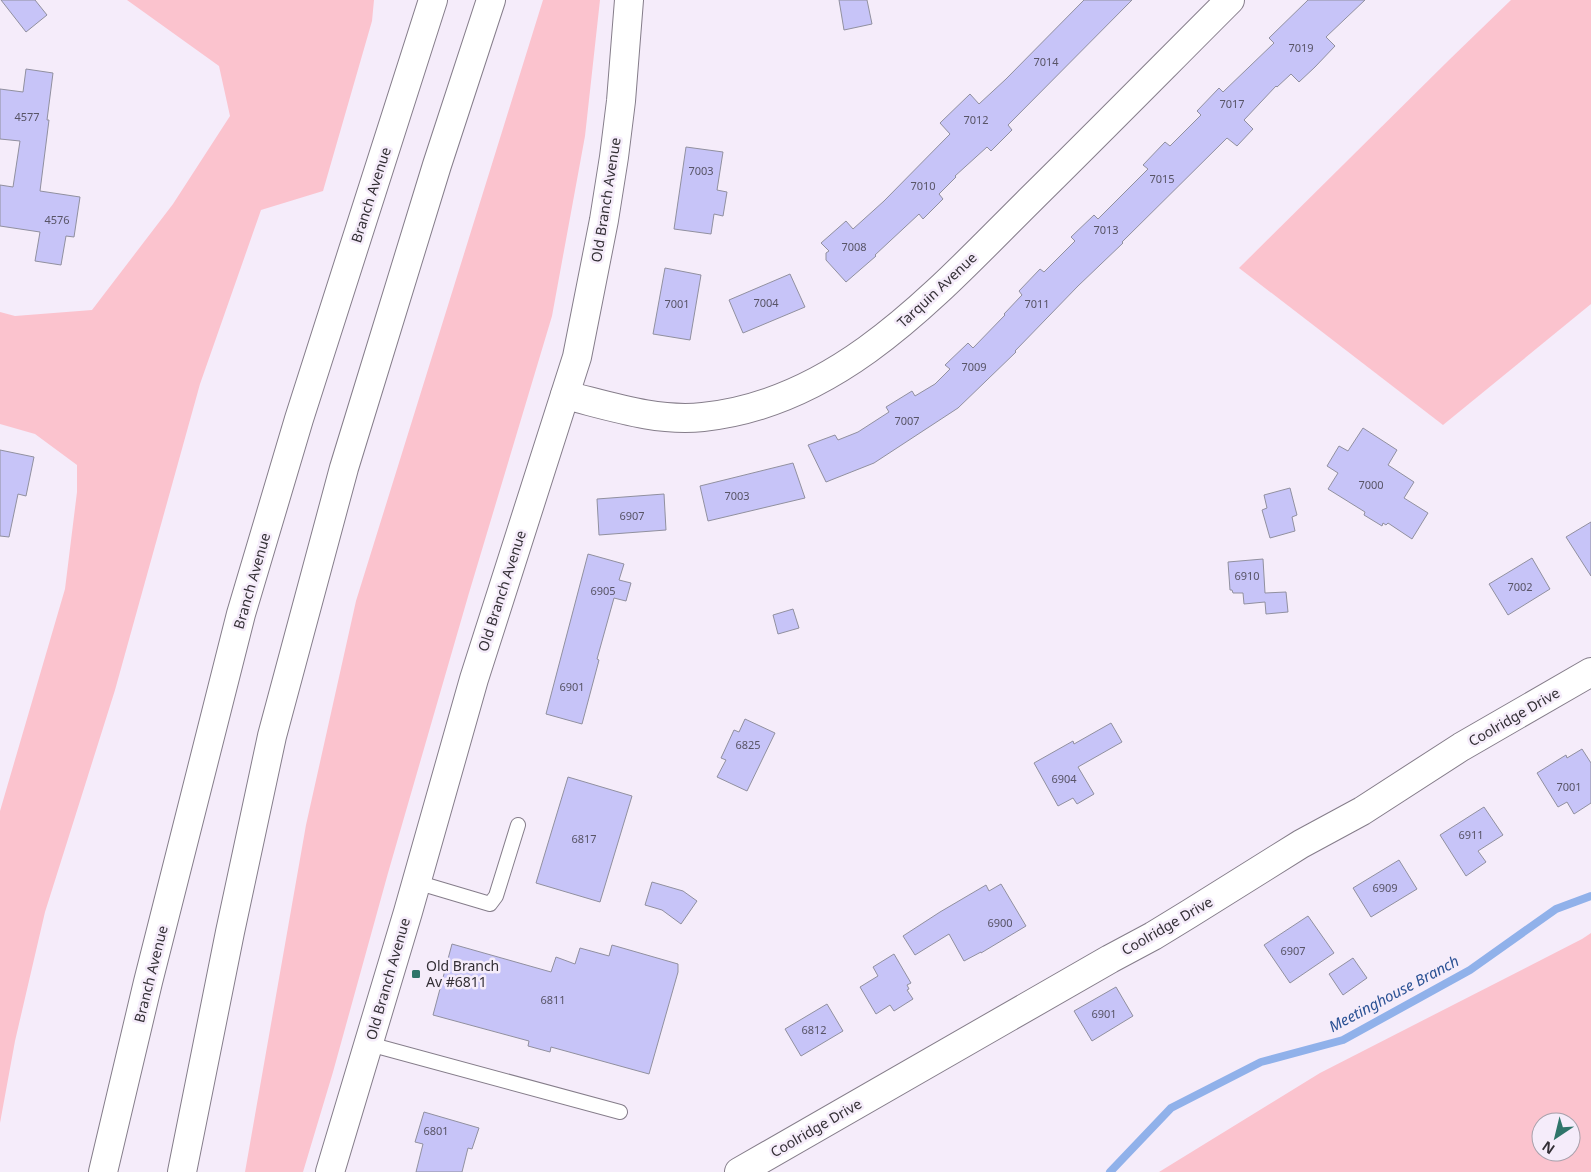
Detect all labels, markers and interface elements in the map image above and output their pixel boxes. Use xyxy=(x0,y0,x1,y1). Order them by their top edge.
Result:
house number: 7019 xyxy=(1288,40,1314,55)
house number: 7014 xyxy=(1033,54,1059,69)
house number: 7017 xyxy=(1219,96,1245,111)
house number: 4577 xyxy=(14,109,40,124)
house number: 7012 xyxy=(963,112,989,127)
street label: Old Branch Avenue xyxy=(586,136,625,264)
street label: Branch Avenue xyxy=(346,145,395,245)
house number: 7003 xyxy=(688,163,714,178)
house number: 7015 xyxy=(1149,171,1175,186)
house number: 7010 xyxy=(910,178,936,193)
house number: 4576 xyxy=(44,212,70,227)
house number: 7013 xyxy=(1093,222,1119,237)
house number: 7008 xyxy=(841,239,867,254)
street label: Tarquin Avenue xyxy=(893,248,981,331)
house number: 7004 xyxy=(753,295,779,310)
house number: 7001 xyxy=(664,296,690,311)
house number: 7011 xyxy=(1024,296,1050,311)
house number: 7009 xyxy=(961,359,987,374)
house number: 7007 xyxy=(894,413,920,428)
house number: 7000 xyxy=(1358,477,1384,492)
house number: 7003 xyxy=(724,488,750,503)
house number: 6907 xyxy=(619,508,645,523)
street label: Old Branch Avenue xyxy=(473,528,530,654)
street label: Branch Avenue xyxy=(229,530,274,631)
house number: 6910 xyxy=(1234,568,1260,583)
house number: 7002 xyxy=(1507,579,1533,594)
house number: 6905 xyxy=(590,583,616,598)
house number: 6901 xyxy=(559,679,585,694)
street label: Coolridge Drive xyxy=(1465,683,1563,750)
house number: 6825 xyxy=(735,737,761,752)
house number: 6904 xyxy=(1051,771,1077,786)
house number: 7001 xyxy=(1556,779,1582,794)
house number: 6911 xyxy=(1458,827,1484,842)
house number: 6817 xyxy=(571,831,597,846)
house number: 6909 xyxy=(1372,880,1398,895)
street label: Coolridge Drive xyxy=(1118,892,1216,959)
house number: 6900 xyxy=(987,915,1013,930)
street label: Old Branch Avenue xyxy=(361,916,414,1042)
street label: Branch Avenue xyxy=(129,923,172,1024)
house number: 6907 xyxy=(1280,943,1306,958)
water label: Meetinghouse Branch xyxy=(1325,950,1462,1036)
place label: Old Branch Av #6811 xyxy=(426,956,499,991)
marker: Old Branch Av #6811 xyxy=(410,968,422,980)
house number: 6811 xyxy=(540,992,566,1007)
house number: 6901 xyxy=(1091,1006,1117,1021)
house number: 6812 xyxy=(801,1022,827,1037)
street label: Coolridge Drive xyxy=(767,1094,865,1161)
north arrow xyxy=(1531,1112,1581,1162)
house number: 6801 xyxy=(423,1123,449,1138)
text: N xyxy=(1538,1137,1558,1159)

